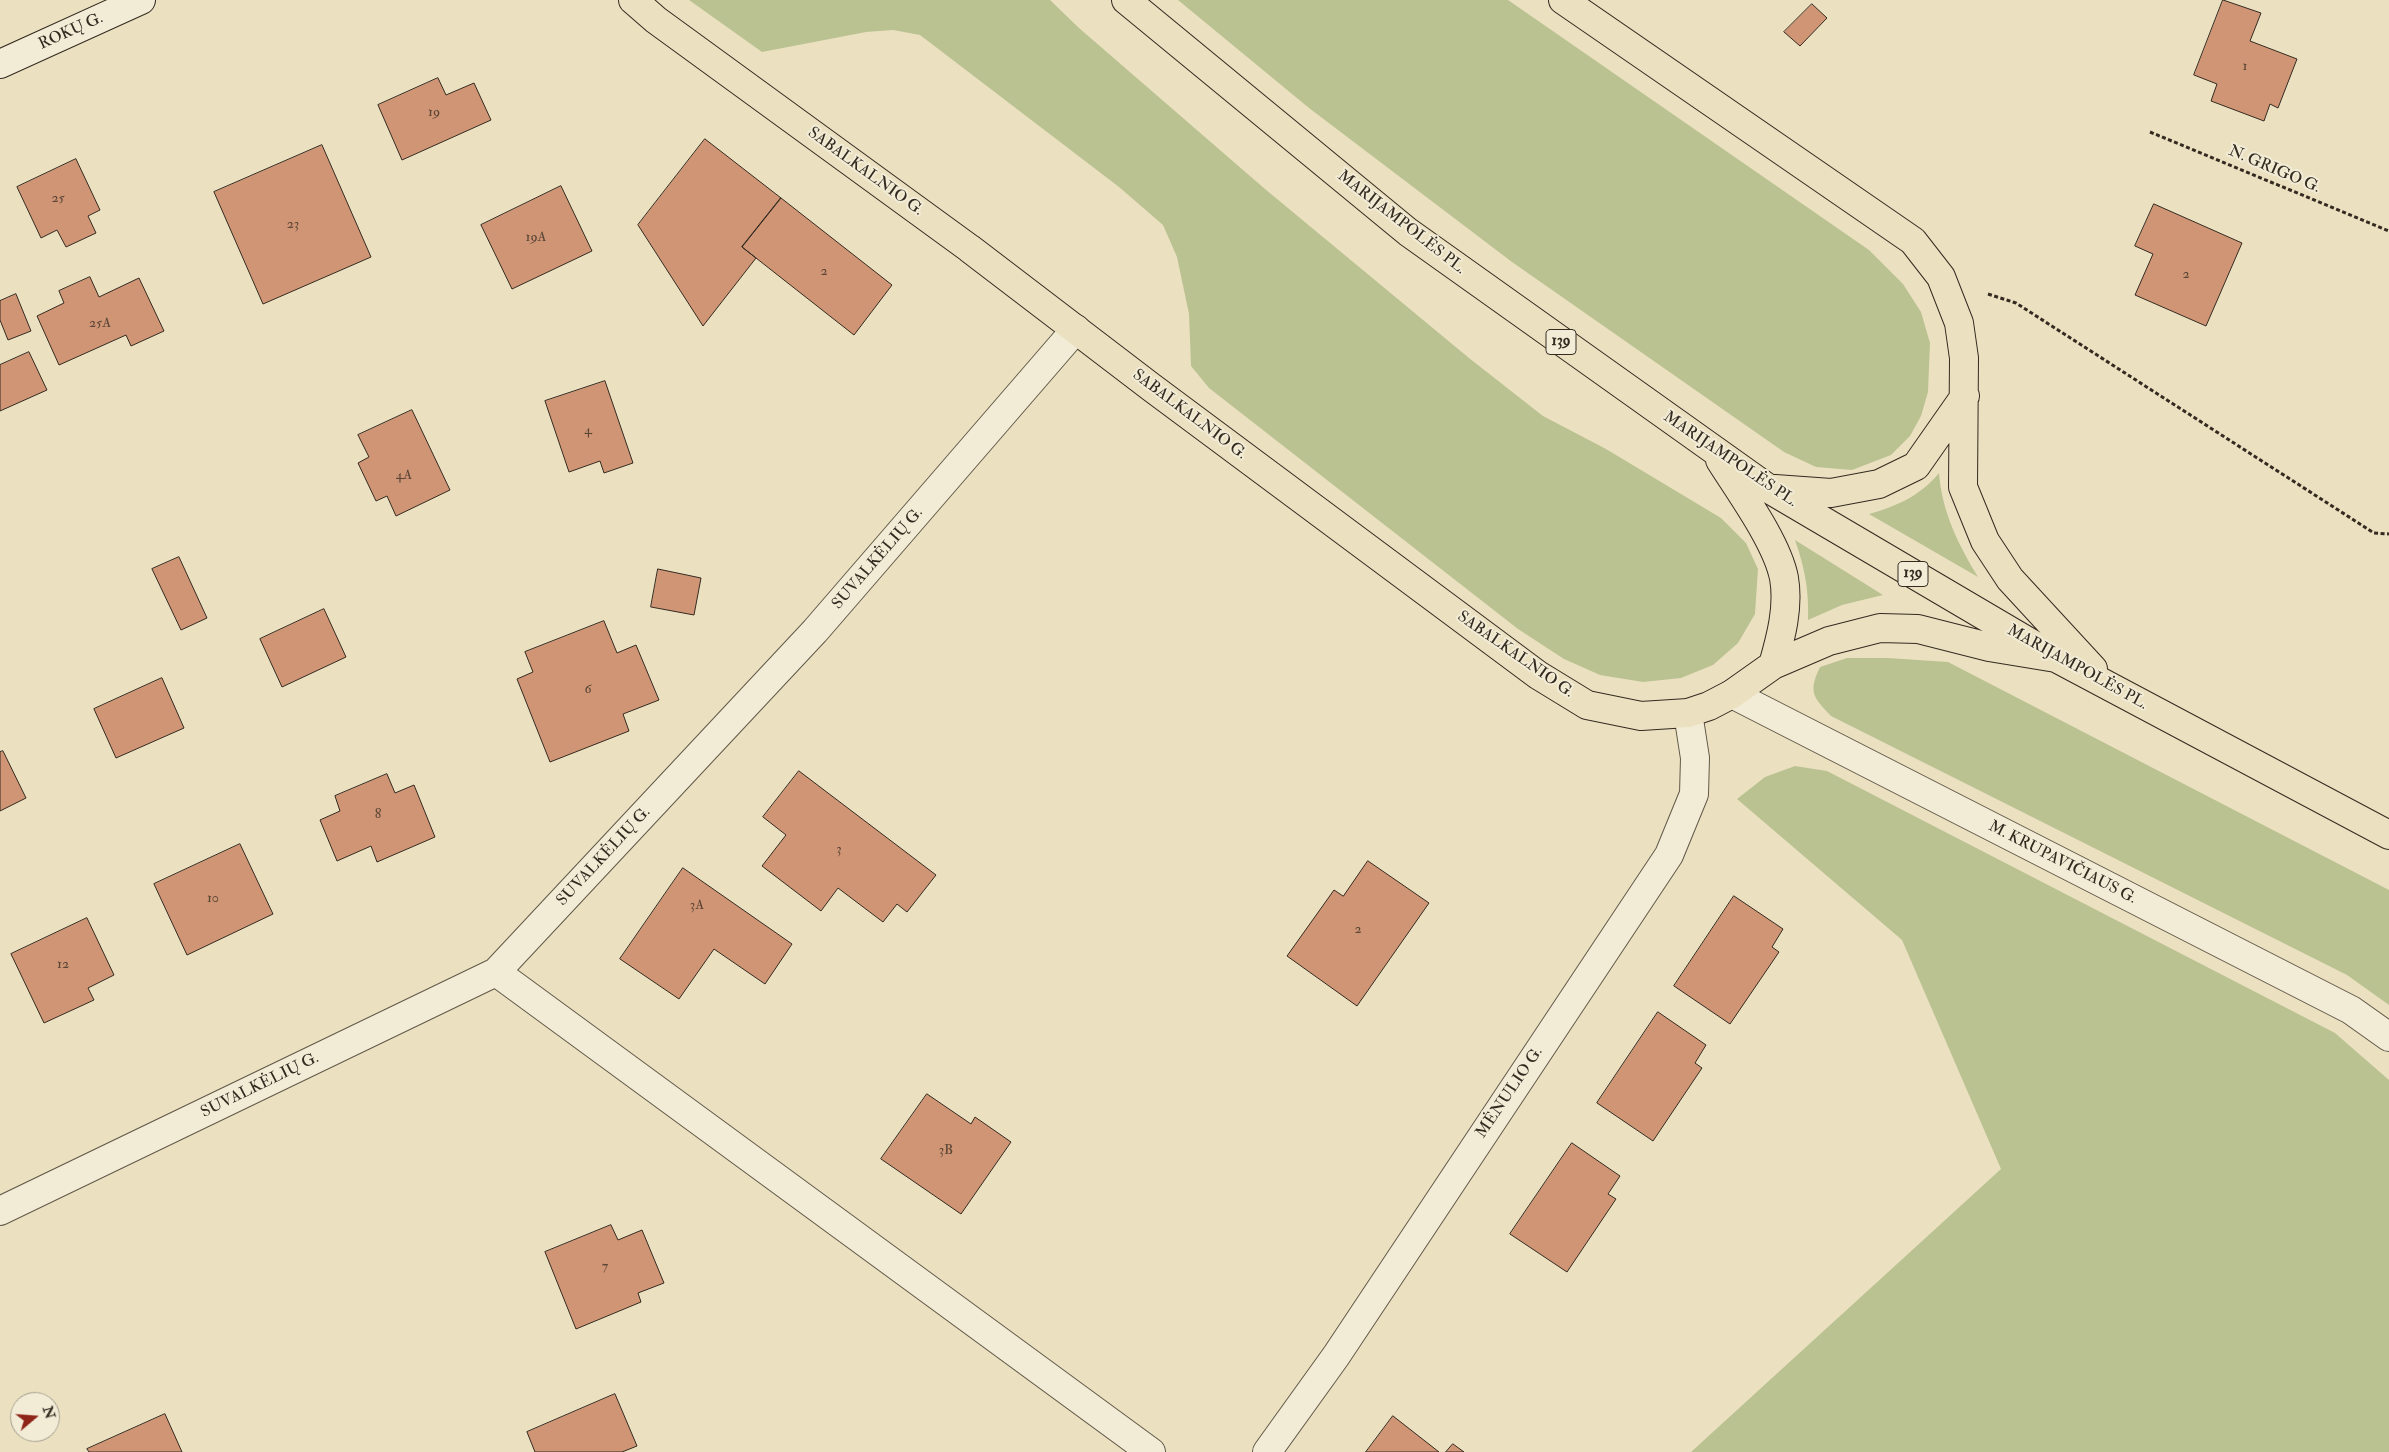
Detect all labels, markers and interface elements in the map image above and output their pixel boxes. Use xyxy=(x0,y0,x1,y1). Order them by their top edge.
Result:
street label: ROKŲ G. xyxy=(36,9,106,55)
house number: 1 xyxy=(2243,59,2247,75)
house number: 19 xyxy=(428,105,440,121)
street label: SABALKALNIO G. xyxy=(804,124,926,220)
street label: N. GRIGO G. xyxy=(2225,142,2323,198)
street label: MARIJAMPOLĖS PL. xyxy=(1333,167,1469,279)
house number: 25 xyxy=(51,191,65,207)
house number: 23 xyxy=(287,217,299,233)
house number: 19A xyxy=(525,230,547,246)
house number: 2 xyxy=(820,264,828,280)
house number: 2 xyxy=(2182,267,2190,283)
house number: 25A xyxy=(89,316,111,332)
road number: 139 xyxy=(1546,330,1576,354)
street label: SABALKALNIO G. xyxy=(1128,366,1250,464)
street label: MARIJAMPOLĖS PL. xyxy=(1659,408,1801,512)
house number: 4 xyxy=(584,423,592,439)
house number: 4A xyxy=(396,468,412,484)
street label: SUVALKĖLIŲ G. xyxy=(829,504,927,614)
road number: 139 xyxy=(1898,562,1928,586)
street label: SABALKALNIO G. xyxy=(1453,608,1577,702)
street label: MARIJAMPOLĖS PL. xyxy=(2004,621,2150,715)
house number: 6 xyxy=(584,682,592,698)
street label: SUVALKĖLIŲ G. xyxy=(553,803,655,911)
house number: 8 xyxy=(375,807,381,823)
street label: M. KRUPAVIČIAUS G. xyxy=(1985,817,2139,909)
house number: 3 xyxy=(836,842,842,858)
house number: 10 xyxy=(207,891,219,907)
house number: 3A xyxy=(690,898,704,914)
house number: 2 xyxy=(1354,922,1362,938)
house number: 12 xyxy=(57,957,69,973)
street label: MĖNULIO G. xyxy=(1473,1044,1547,1142)
street label: SUVALKĖLIŲ G. xyxy=(198,1049,322,1123)
house number: 3B xyxy=(939,1143,953,1159)
house number: 7 xyxy=(602,1259,608,1275)
north arrow xyxy=(10,1392,60,1442)
text: N xyxy=(39,1404,59,1421)

